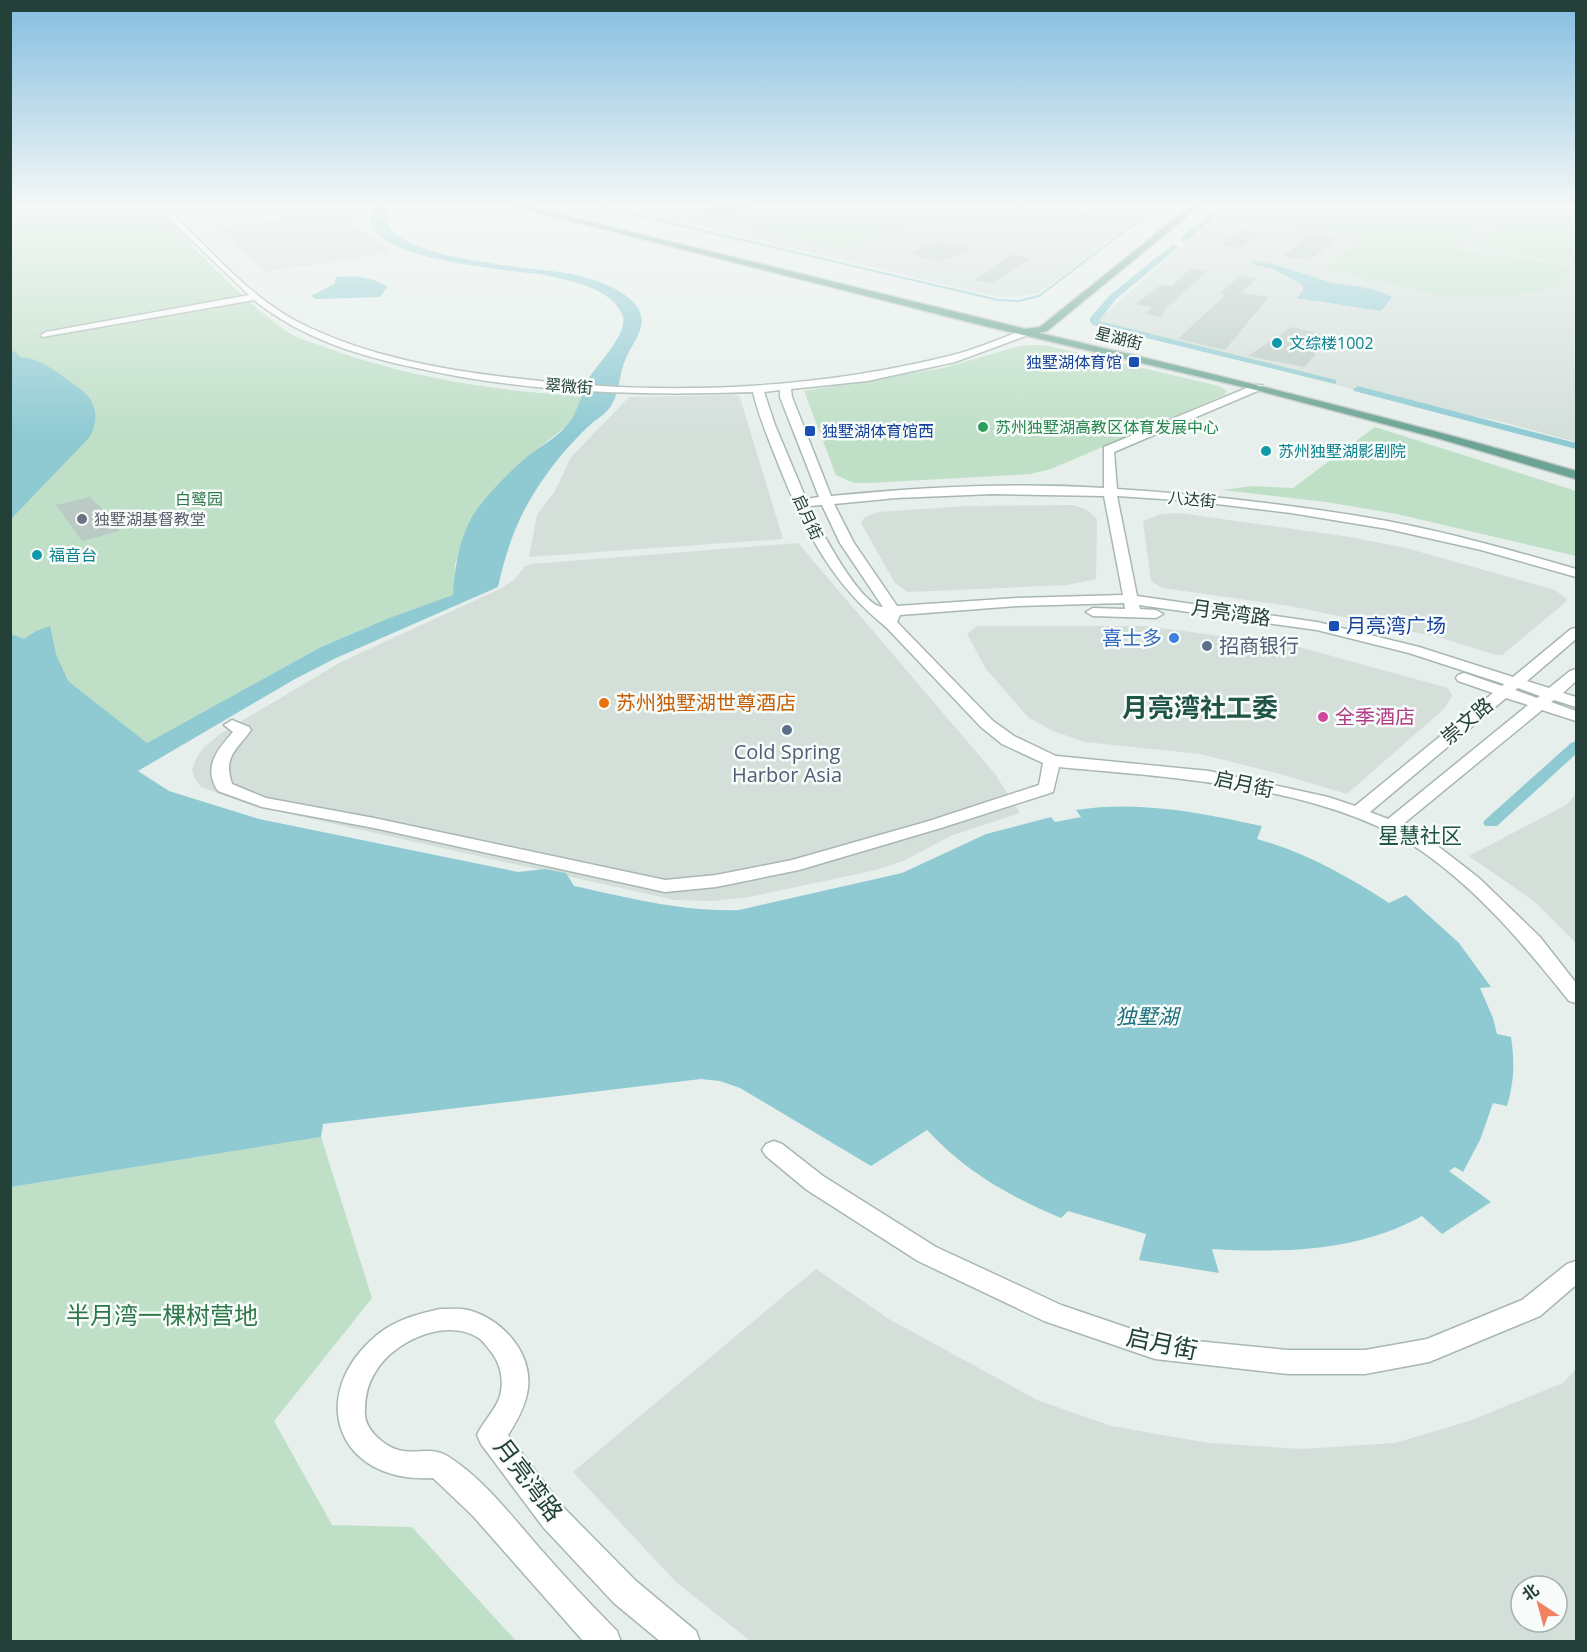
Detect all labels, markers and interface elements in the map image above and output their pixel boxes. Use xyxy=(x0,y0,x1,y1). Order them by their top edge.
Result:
street label: 星湖街 xyxy=(1093,322,1145,354)
place label: 文综楼1002 xyxy=(1289,332,1374,354)
marker: 文综楼1002 xyxy=(1270,336,1284,350)
place label: 独墅湖体育馆 xyxy=(1026,351,1122,373)
marker: 独墅湖体育馆 xyxy=(1127,355,1141,369)
street label: 翠微街 xyxy=(544,373,594,399)
place label: 苏州独墅湖高教区体育发展中心 xyxy=(995,416,1219,438)
place label: 独墅湖体育馆西 xyxy=(822,420,934,442)
marker: 苏州独墅湖高教区体育发展中心 xyxy=(976,420,990,434)
marker: 独墅湖体育馆西 xyxy=(803,424,817,438)
place label: 苏州独墅湖影剧院 xyxy=(1278,440,1406,462)
marker: 苏州独墅湖影剧院 xyxy=(1259,444,1273,458)
street label: 八达街 xyxy=(1167,486,1217,512)
park label: 白鹭园 xyxy=(175,488,223,510)
street label: 启月街 xyxy=(788,491,828,543)
place label: 独墅湖基督教堂 xyxy=(94,508,206,530)
marker: 独墅湖基督教堂 xyxy=(75,512,89,526)
place label: 福音台 xyxy=(49,544,97,566)
marker: 福音台 xyxy=(30,548,44,562)
street label: 月亮湾路 xyxy=(1190,594,1273,631)
place label: 月亮湾广场 xyxy=(1346,612,1446,639)
marker: 月亮湾广场 xyxy=(1327,619,1341,633)
place label: 喜士多 xyxy=(1102,624,1162,651)
marker: 喜士多 xyxy=(1167,631,1181,645)
place label: 招商银行 xyxy=(1219,632,1299,659)
marker: 招商银行 xyxy=(1200,639,1214,653)
place label: 苏州独墅湖世尊酒店 xyxy=(616,689,796,716)
district label: 月亮湾社工委 xyxy=(1122,689,1278,725)
street label: 崇文路 xyxy=(1435,691,1498,750)
marker: 苏州独墅湖世尊酒店 xyxy=(597,696,611,710)
place label: 全季酒店 xyxy=(1335,703,1415,730)
marker: 全季酒店 xyxy=(1316,710,1330,724)
marker: Cold Spring Harbor Asia xyxy=(780,723,794,737)
place label: Cold Spring Harbor Asia xyxy=(732,738,842,788)
street label: 启月街 xyxy=(1212,764,1276,803)
district label: 星慧社区 xyxy=(1378,821,1462,849)
water label: 独墅湖 xyxy=(1116,1002,1181,1030)
park label: 半月湾一棵树营地 xyxy=(66,1298,258,1331)
street label: 启月街 xyxy=(1124,1319,1201,1366)
street label: 月亮湾路 xyxy=(487,1431,571,1527)
north arrow xyxy=(1509,1574,1569,1634)
text: 北 xyxy=(1517,1578,1543,1605)

